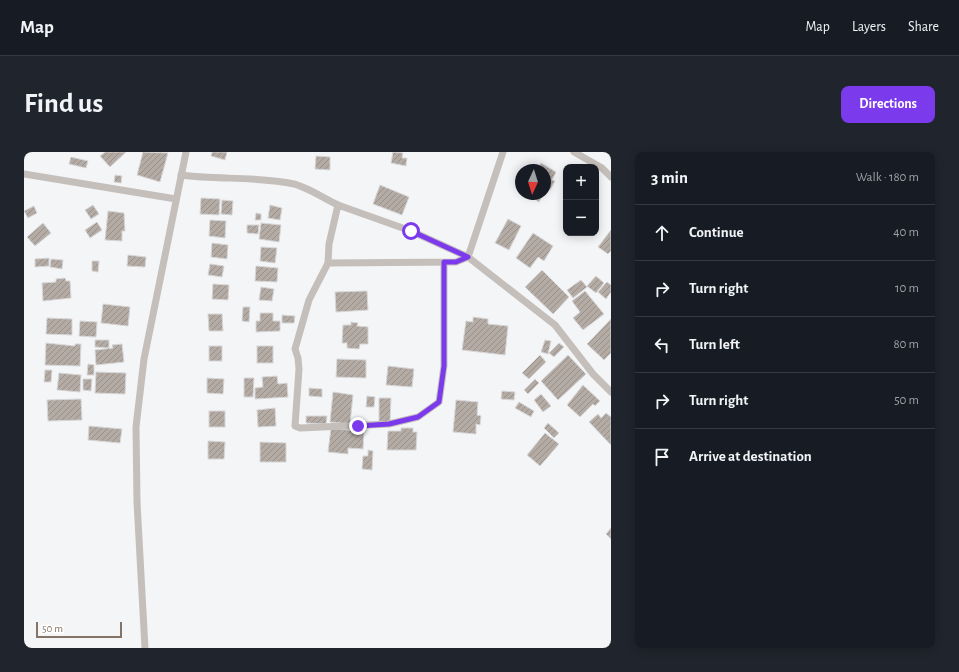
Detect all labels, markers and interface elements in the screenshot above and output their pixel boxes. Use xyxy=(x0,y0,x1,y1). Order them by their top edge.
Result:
text: Map xyxy=(20,18,54,37)
text: Map xyxy=(805,20,830,34)
text: Layers xyxy=(852,20,886,34)
text: Share xyxy=(908,20,939,34)
button: Directions xyxy=(841,86,935,123)
text: Find us xyxy=(24,90,103,118)
north arrow xyxy=(515,164,551,200)
map controls xyxy=(563,164,599,236)
button: + xyxy=(563,164,599,200)
text: 3 min xyxy=(651,169,688,186)
text: Walk · 180 m xyxy=(856,171,919,184)
button: − xyxy=(563,200,599,236)
route start xyxy=(402,222,420,240)
icon: ahead xyxy=(651,222,673,244)
text: Continue xyxy=(689,225,744,240)
text: 40 m xyxy=(893,226,919,239)
icon: right xyxy=(651,278,673,300)
text: Turn right xyxy=(689,281,748,296)
text: 10 m xyxy=(895,282,919,295)
icon: left xyxy=(651,334,673,356)
text: Turn left xyxy=(689,337,740,352)
text: 80 m xyxy=(893,338,919,351)
icon: right xyxy=(651,390,673,412)
text: Turn right xyxy=(689,393,748,408)
text: 50 m xyxy=(894,394,919,407)
route end xyxy=(349,417,367,435)
icon: arrive xyxy=(651,446,673,468)
text: Arrive at destination xyxy=(689,449,812,464)
scale bar xyxy=(36,620,122,639)
text: 50 m xyxy=(42,623,63,634)

